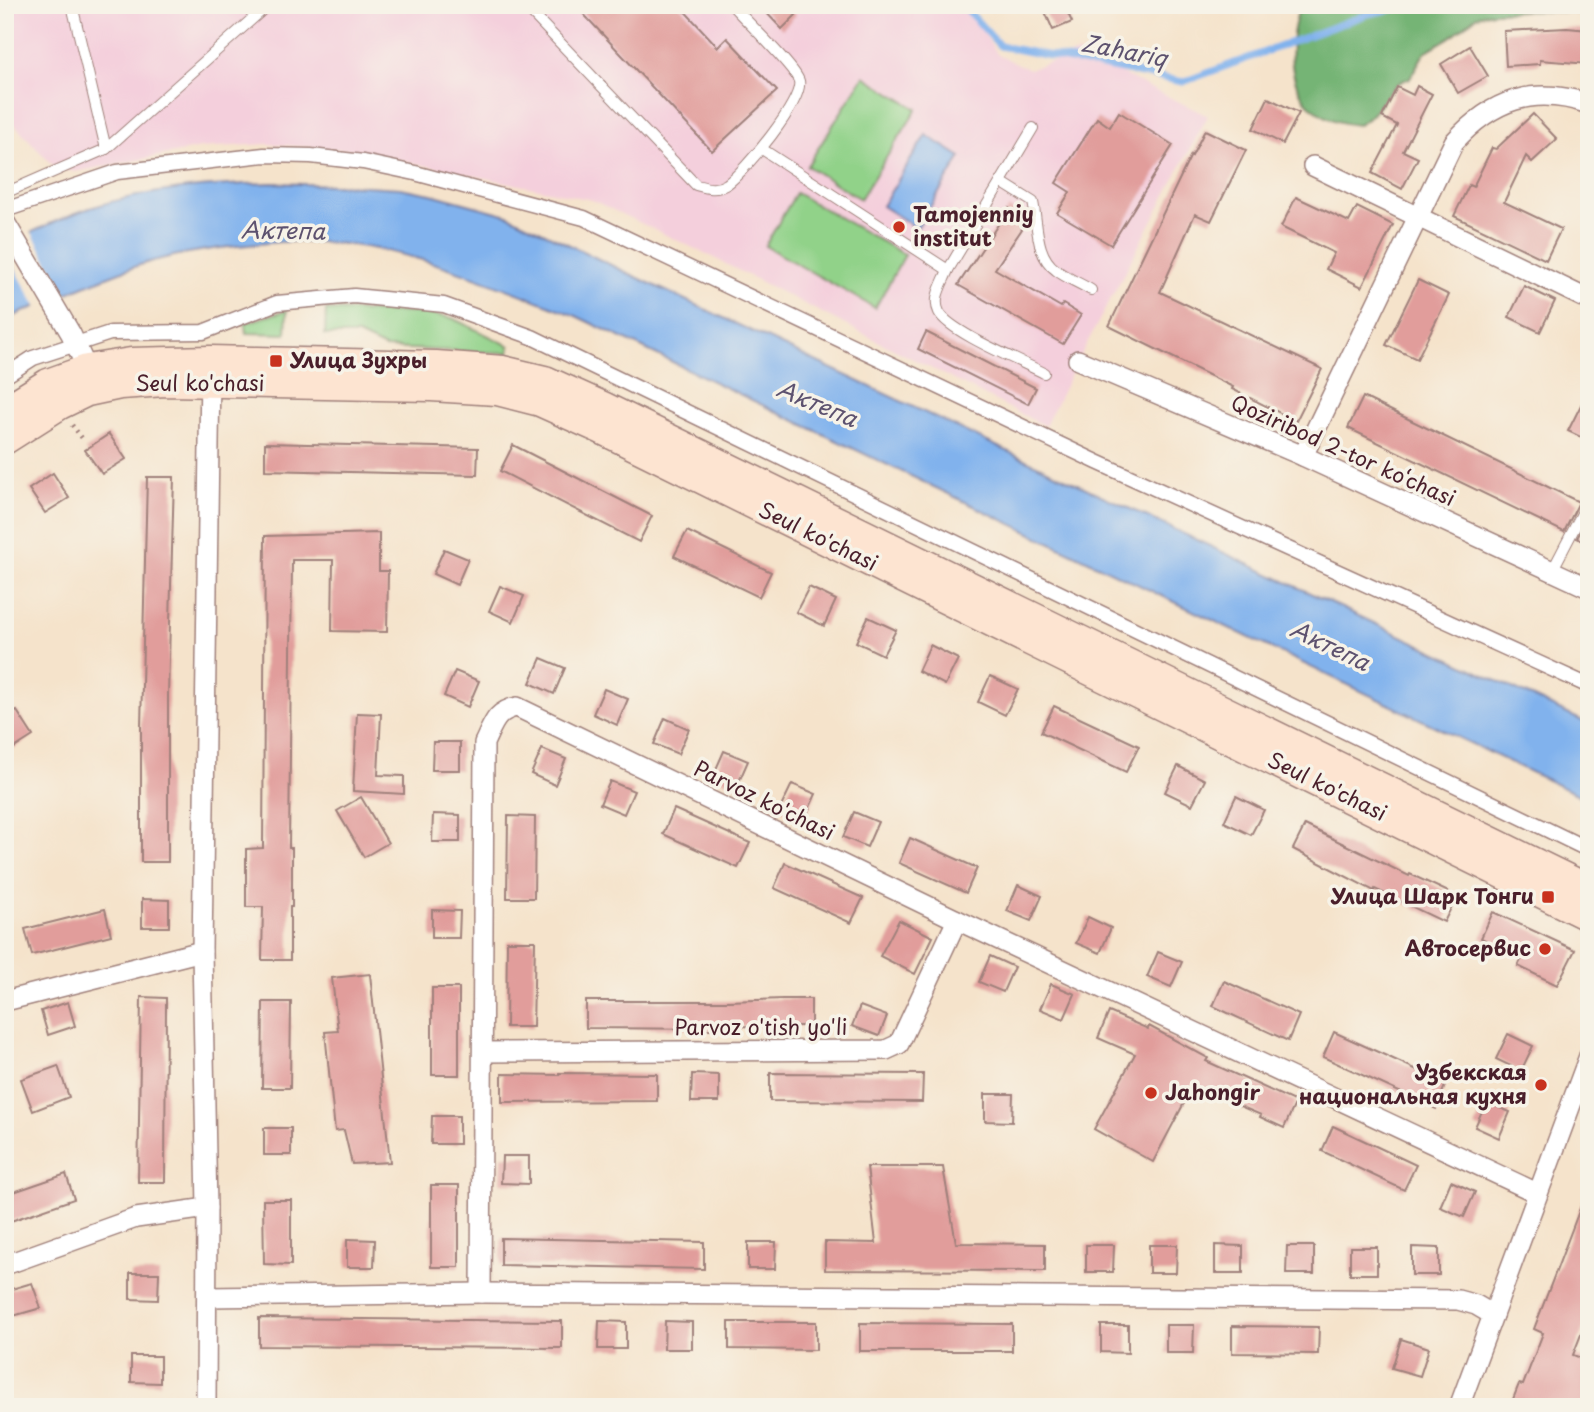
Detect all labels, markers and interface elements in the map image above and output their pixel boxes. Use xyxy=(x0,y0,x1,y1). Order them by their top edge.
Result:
water label: Zahariq xyxy=(1079,24,1173,75)
place label: Tamojenniy institut xyxy=(913,197,1034,253)
water label: Актепа xyxy=(241,211,326,248)
marker: Tamojenniy institut xyxy=(891,219,907,235)
place label: Улица Зухры xyxy=(289,343,427,375)
marker: Улица Зухры xyxy=(268,353,284,369)
street label: Seul ko'chasi xyxy=(135,366,265,398)
water label: Актепа xyxy=(772,370,864,436)
street label: Qoziribod 2-tor ko‘chasi xyxy=(1226,385,1461,513)
street label: Seul ko'chasi xyxy=(754,492,884,578)
water label: Актепа xyxy=(1285,610,1377,679)
street label: Seul ko'chasi xyxy=(1263,742,1393,828)
street label: Parvoz ko'chasi xyxy=(689,751,841,847)
place label: Улица Шарк Тонги xyxy=(1330,879,1534,911)
marker: Улица Шарк Тонги xyxy=(1540,889,1556,905)
place label: Автосервис xyxy=(1405,931,1531,963)
marker: Автосервис xyxy=(1537,941,1553,957)
street label: Parvoz o'tish yo'li xyxy=(675,1010,847,1042)
place label: Узбекская национальная кухня xyxy=(1299,1055,1527,1111)
place label: Jahongir xyxy=(1165,1075,1260,1107)
marker: Узбекская национальная кухня xyxy=(1533,1077,1549,1093)
marker: Jahongir xyxy=(1143,1085,1159,1101)

